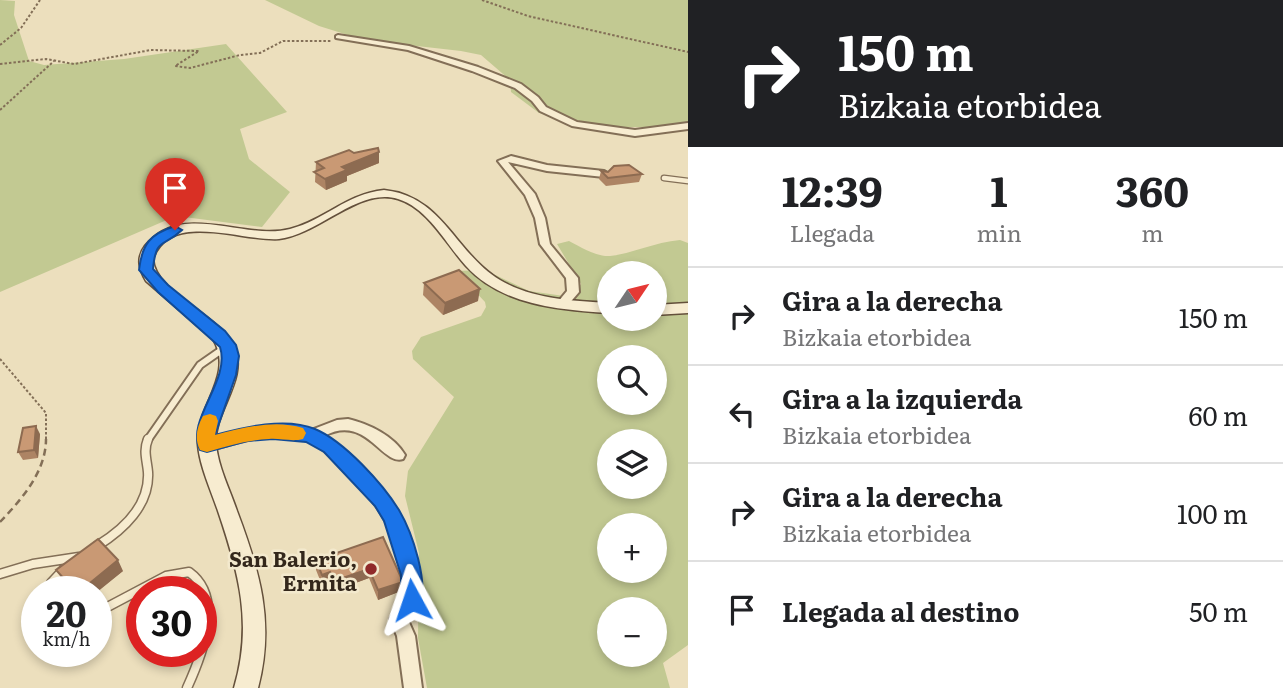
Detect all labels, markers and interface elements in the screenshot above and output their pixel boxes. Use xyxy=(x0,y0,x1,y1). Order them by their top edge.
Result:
text: 150 m xyxy=(838,13,974,86)
icon: right xyxy=(723,28,814,119)
text: Bizkaia etorbidea xyxy=(838,80,1101,128)
pin xyxy=(145,158,205,230)
text: 12:39 xyxy=(782,158,883,220)
text: 1 xyxy=(990,158,1008,220)
text: 360 xyxy=(1115,158,1189,220)
icon: arrive xyxy=(156,169,194,207)
text: Llegada xyxy=(790,215,875,249)
text: min xyxy=(976,215,1022,249)
text: m xyxy=(1141,215,1163,249)
north arrow xyxy=(597,261,667,331)
map controls xyxy=(597,261,667,667)
text: Gira a la derecha xyxy=(782,280,1002,319)
icon: right xyxy=(723,297,761,335)
text: 150 m xyxy=(1179,297,1248,336)
text: Bizkaia etorbidea xyxy=(782,319,971,353)
button: search xyxy=(597,345,667,415)
text: Gira a la izquierda xyxy=(782,378,1023,417)
icon: left xyxy=(723,395,761,433)
text: 60 m xyxy=(1189,395,1248,434)
text: Bizkaia etorbidea xyxy=(782,417,971,451)
button: layers xyxy=(597,429,667,499)
text: Gira a la derecha xyxy=(782,476,1002,515)
icon: right xyxy=(723,493,761,531)
text: 100 m xyxy=(1177,493,1248,532)
button: + xyxy=(597,513,667,583)
text: Bizkaia etorbidea xyxy=(782,515,971,549)
place label: San Balerio, Ermita xyxy=(229,542,358,597)
marker: San Balerio, Ermita xyxy=(363,561,379,577)
position arrow xyxy=(375,563,449,637)
speed limit sign: 30 xyxy=(126,576,217,667)
text: 20 xyxy=(46,586,87,638)
icon: arrive xyxy=(723,591,761,629)
text: Llegada al destino xyxy=(782,591,1019,630)
text: 50 m xyxy=(1189,591,1248,630)
button: − xyxy=(597,597,667,667)
text: km/h xyxy=(43,625,90,652)

